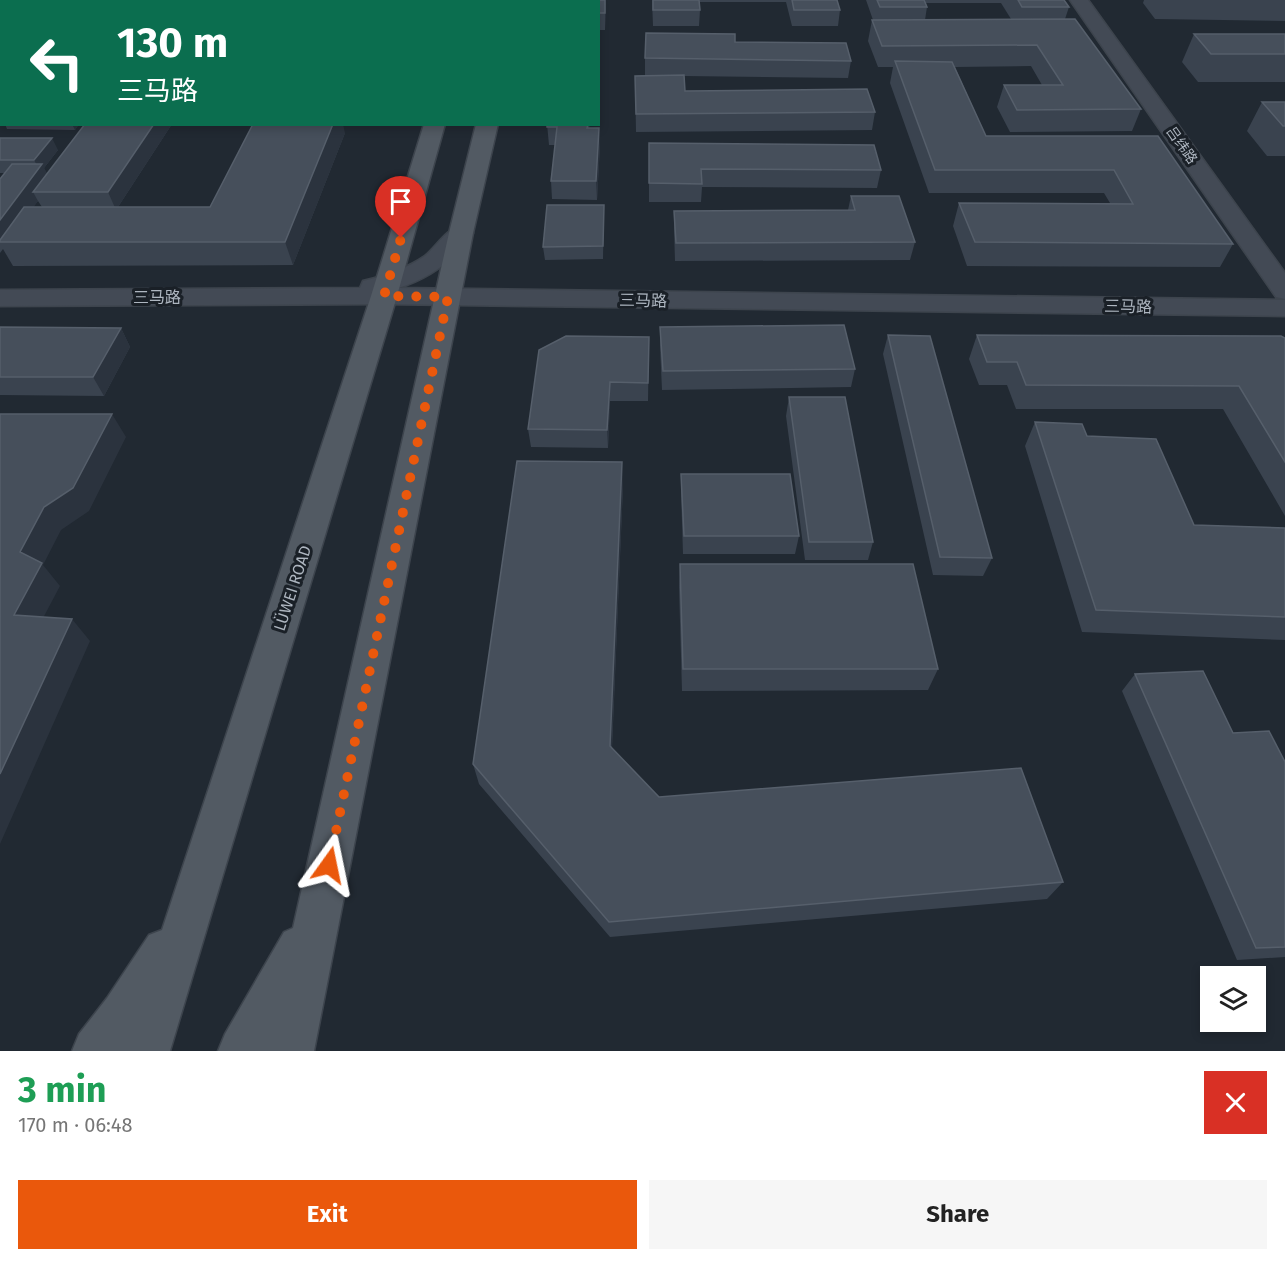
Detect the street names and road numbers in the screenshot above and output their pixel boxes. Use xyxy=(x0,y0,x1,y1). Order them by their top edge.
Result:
street label: 吕纬路 xyxy=(1163,123,1201,167)
street label: 三马路 xyxy=(133,288,181,307)
street label: 三马路 xyxy=(619,291,667,310)
street label: 三马路 xyxy=(1104,297,1152,316)
street label: LÜWEI ROAD xyxy=(270,543,315,633)

